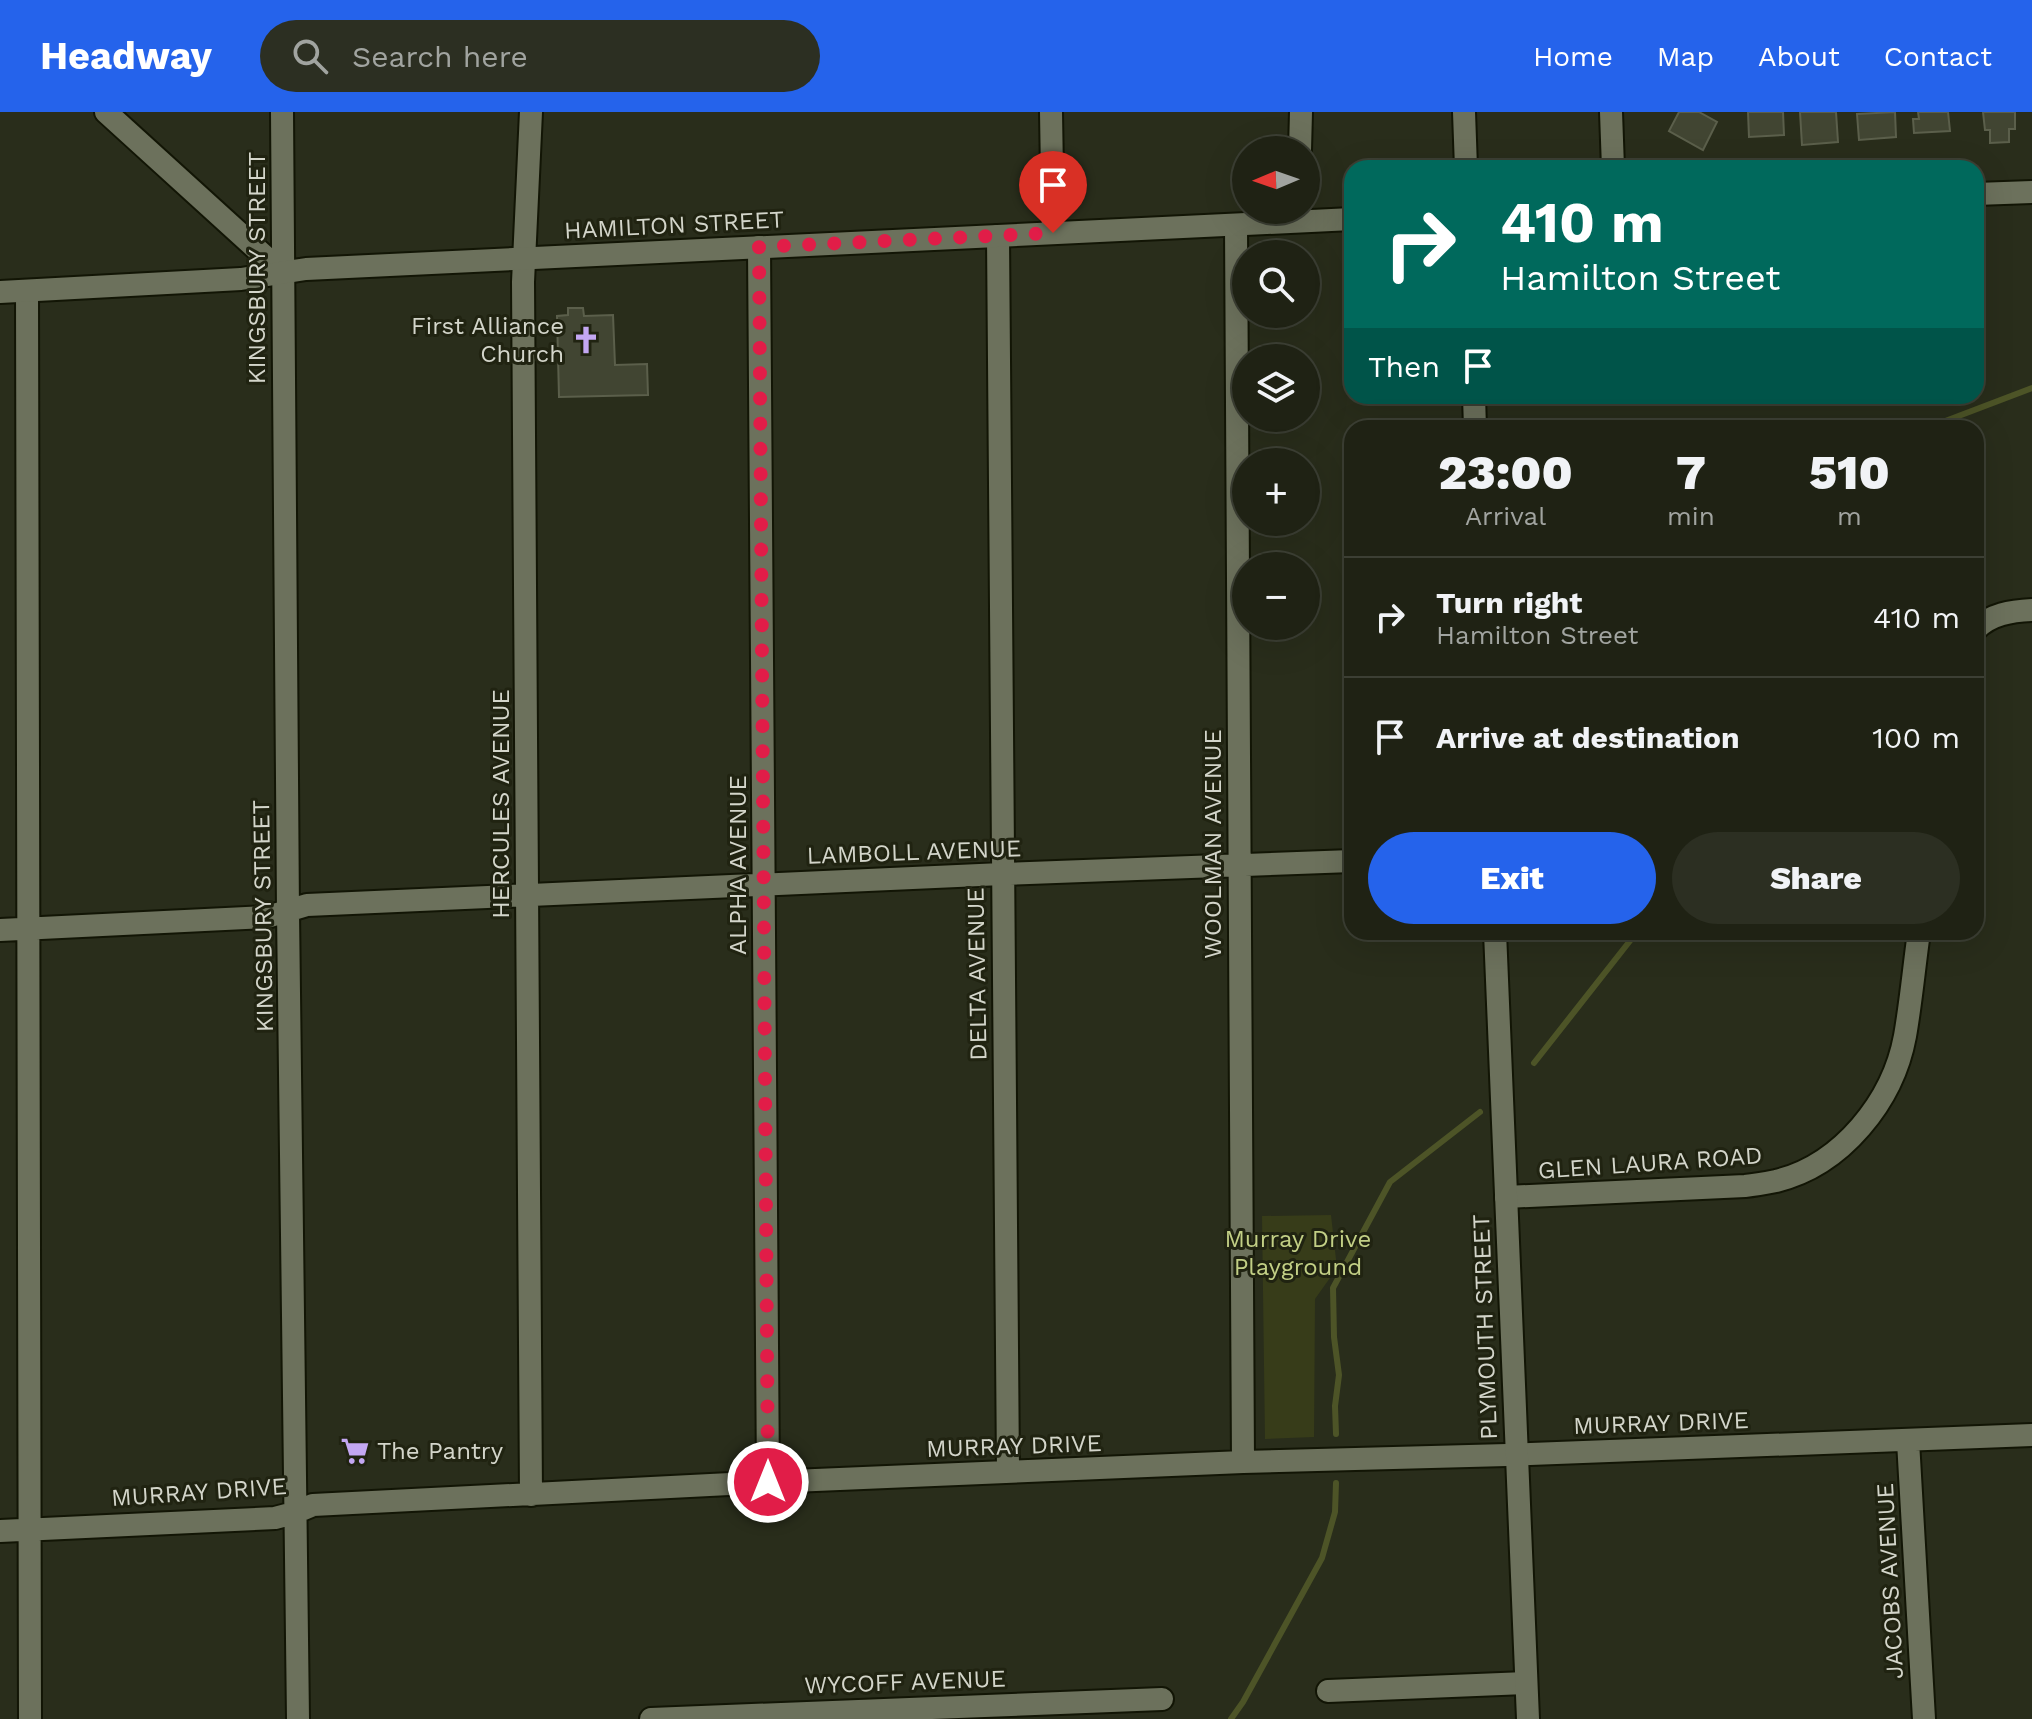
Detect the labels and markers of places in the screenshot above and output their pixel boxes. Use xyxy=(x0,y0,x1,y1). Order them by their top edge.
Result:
pin xyxy=(1019,151,1087,233)
place label: First Alliance Church xyxy=(411,312,564,368)
church icon: First Alliance Church xyxy=(571,325,601,355)
supermarket icon: The Pantry xyxy=(340,1436,370,1466)
place label: The Pantry xyxy=(377,1437,504,1465)

